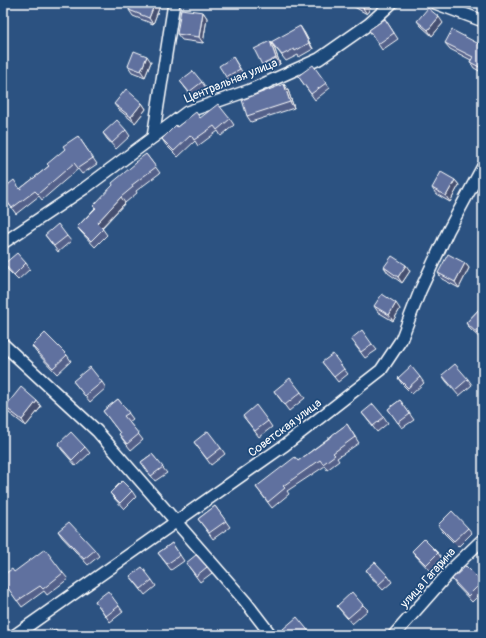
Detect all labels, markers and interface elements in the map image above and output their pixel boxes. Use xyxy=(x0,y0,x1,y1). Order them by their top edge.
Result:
street label: Центральная улица xyxy=(182,55,280,107)
street label: Советская улица xyxy=(245,395,325,460)
street label: улица Гагарина xyxy=(396,544,459,612)

